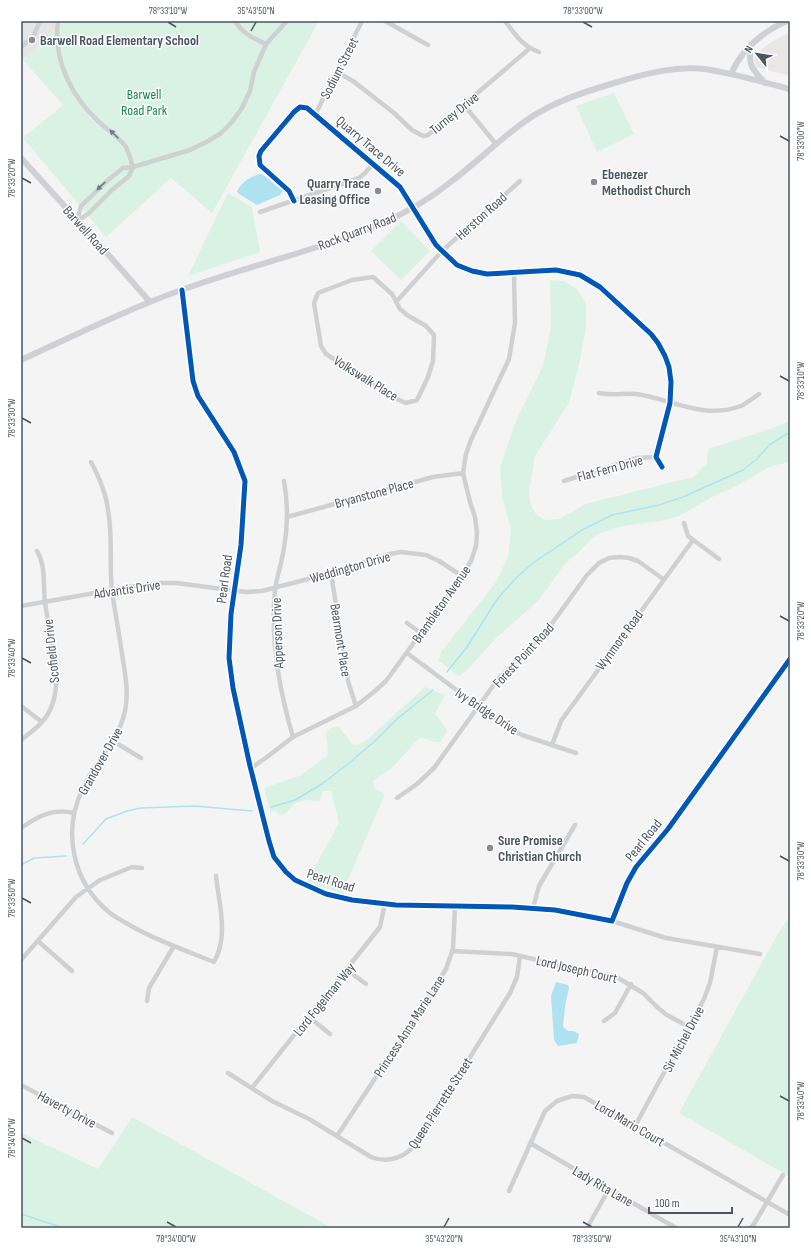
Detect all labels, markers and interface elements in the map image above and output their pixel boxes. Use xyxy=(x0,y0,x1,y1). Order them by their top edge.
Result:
text: 78°33'10"W xyxy=(149,5,188,17)
text: 35°43'50"N xyxy=(237,5,275,17)
text: 78°33'00"W xyxy=(563,5,603,17)
place label: Barwell Road Elementary School xyxy=(40,32,199,49)
north arrow xyxy=(737,34,777,74)
marker: Barwell Road Elementary School xyxy=(27,35,37,45)
street label: Sodium Street xyxy=(317,35,362,102)
text: N xyxy=(742,43,756,55)
park label: Barwell Road Park xyxy=(121,86,168,119)
street label: Turney Drive xyxy=(426,88,482,138)
street label: Quarry Trace Drive xyxy=(332,112,409,180)
text: 78°33'00"W xyxy=(795,121,807,161)
one-way arrow xyxy=(109,130,119,139)
text: 78°33'20"W xyxy=(6,158,18,198)
place label: Ebenezer Methodist Church xyxy=(602,166,691,199)
place label: Quarry Trace Leasing Office xyxy=(299,175,370,208)
marker: Ebenezer Methodist Church xyxy=(589,177,599,187)
one-way arrow xyxy=(96,181,106,191)
marker: Quarry Trace Leasing Office xyxy=(373,186,383,196)
street label: Herston Road xyxy=(452,189,511,244)
street label: Barwell Road xyxy=(59,202,112,258)
street label: Rock Quarry Road xyxy=(316,209,399,254)
street label: Volkswalk Place xyxy=(330,352,401,405)
text: 78°33'10"W xyxy=(795,361,807,400)
text: 78°33'30"W xyxy=(6,398,18,438)
street label: Flat Fern Drive xyxy=(575,452,645,485)
street label: Bryanstone Place xyxy=(333,475,415,512)
street label: Weddington Drive xyxy=(308,548,392,587)
street label: Pearl Road xyxy=(213,553,236,605)
street label: Brambleton Avenue xyxy=(408,562,474,646)
street label: Advantis Drive xyxy=(92,576,161,603)
street label: Apperson Drive xyxy=(268,597,287,670)
text: 78°33'20"W xyxy=(795,601,807,641)
street label: Bearmont Place xyxy=(326,602,355,678)
street label: Wynmore Road xyxy=(592,607,647,674)
street label: Scofield Drive xyxy=(40,618,63,684)
street label: Forest Point Road xyxy=(489,619,558,691)
text: 78°33'40"W xyxy=(6,638,18,678)
street label: Ivy Bridge Drive xyxy=(452,684,521,739)
street label: Grandover Drive xyxy=(74,724,127,798)
street label: Pearl Road xyxy=(621,816,666,865)
place label: Sure Promise Christian Church xyxy=(498,832,581,865)
text: 78°33'30"W xyxy=(795,841,807,881)
marker: Sure Promise Christian Church xyxy=(485,843,495,853)
street label: Pearl Road xyxy=(305,865,357,896)
text: 78°33'50"W xyxy=(6,878,18,917)
street label: Lord Joseph Court xyxy=(535,952,619,987)
street label: Lord Fogelman Way xyxy=(290,959,359,1039)
street label: Princess Anna Marie Lane xyxy=(370,972,449,1080)
street label: Sir Michel Drive xyxy=(659,1003,708,1075)
street label: Queen Pierrette Street xyxy=(405,1054,476,1152)
text: 78°33'40"W xyxy=(795,1081,807,1121)
street label: Haverty Drive xyxy=(35,1087,99,1132)
street label: Lord Mario Court xyxy=(592,1097,668,1150)
text: 78°34'00"W xyxy=(6,1118,18,1158)
street label: Lady Rita Lane xyxy=(569,1162,636,1211)
scale bar xyxy=(649,1189,732,1215)
text: 100 m xyxy=(655,1196,680,1211)
text: 78°34'00"W xyxy=(156,1233,196,1245)
text: 35°43'20"N xyxy=(425,1233,463,1245)
text: 78°33'50"W xyxy=(573,1233,612,1245)
text: 35°43'10"N xyxy=(720,1233,756,1245)

